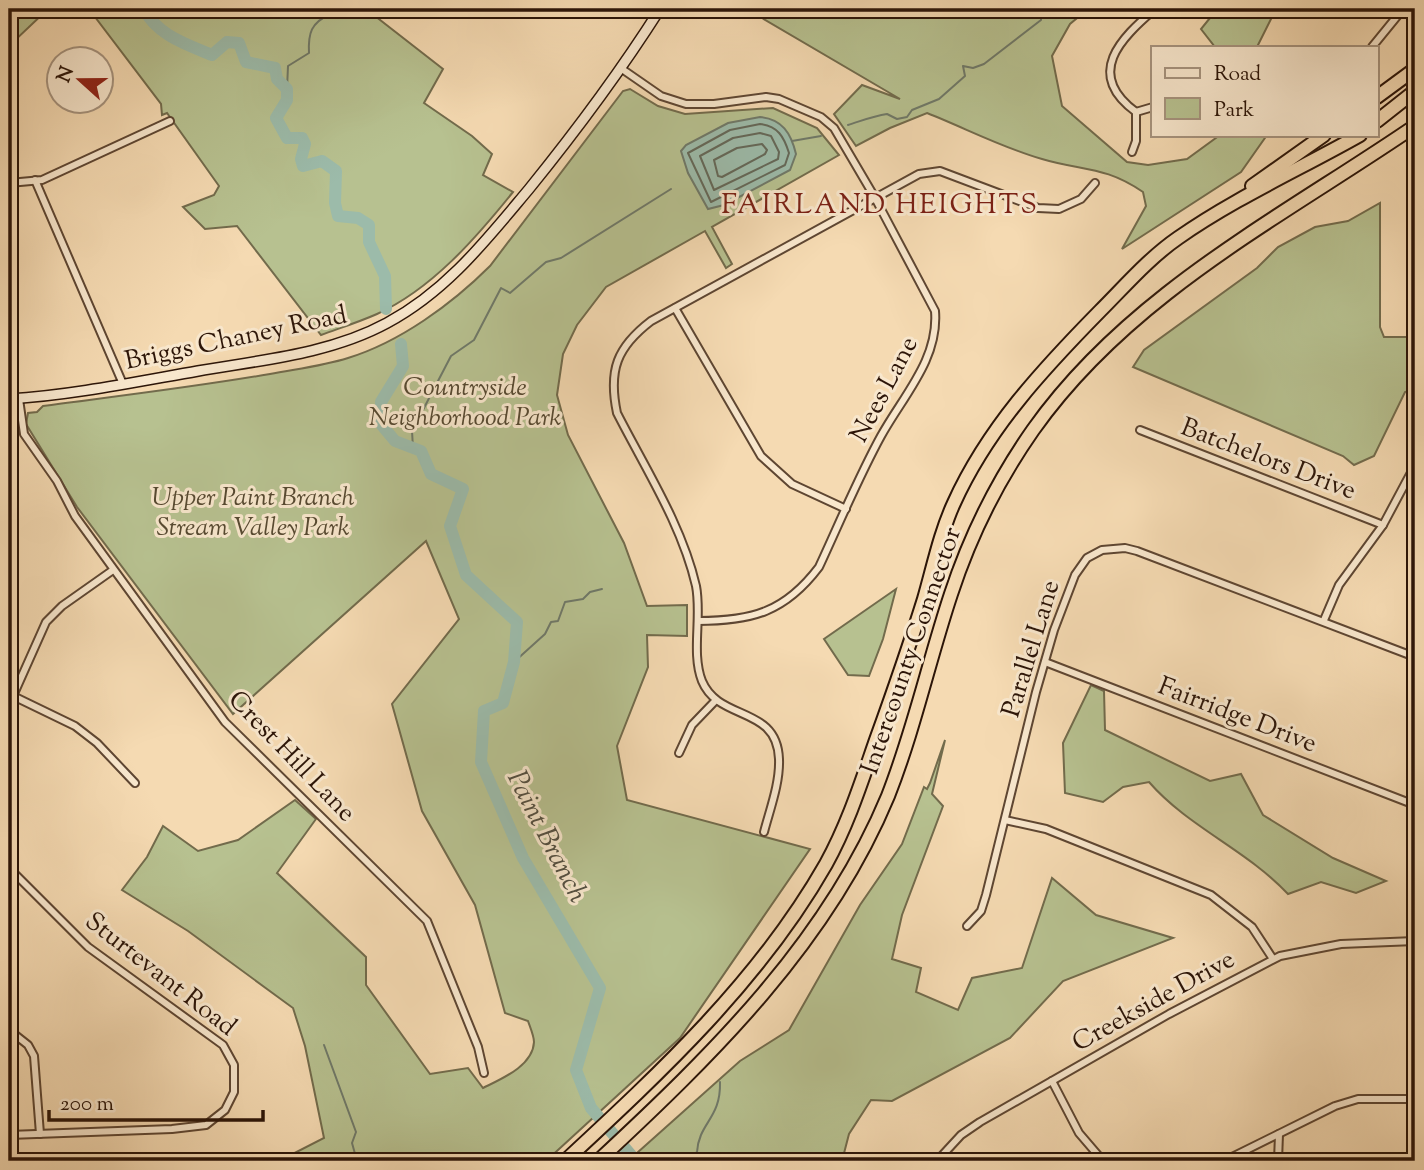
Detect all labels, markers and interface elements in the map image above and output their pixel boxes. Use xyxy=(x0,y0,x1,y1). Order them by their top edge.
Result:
north arrow xyxy=(46,46,116,116)
legend xyxy=(1151,46,1378,136)
text: Road xyxy=(1214,60,1261,90)
text: N xyxy=(51,63,82,87)
text: Park xyxy=(1214,96,1255,126)
district label: FAIRLAND HEIGHTS xyxy=(721,186,1039,226)
street label: Briggs Chaney Road xyxy=(121,297,351,381)
street label: Nees Lane xyxy=(842,330,928,450)
park label: Countryside Neighborhood Park xyxy=(369,370,562,437)
street label: Batchelors Drive xyxy=(1175,410,1361,510)
park label: Upper Paint Branch Stream Valley Park xyxy=(152,480,355,547)
street label: Intercounty Connector xyxy=(852,522,972,780)
street label: Parallel Lane xyxy=(994,576,1070,722)
street label: Fairridge Drive xyxy=(1152,669,1322,763)
street label: Crest Hill Lane xyxy=(219,683,363,831)
water label: Paint Branch xyxy=(496,764,597,910)
street label: Sturtevant Road xyxy=(76,904,244,1046)
street label: Creekside Drive xyxy=(1066,942,1242,1062)
scale bar xyxy=(49,1079,262,1123)
text: 200 m xyxy=(60,1090,114,1120)

